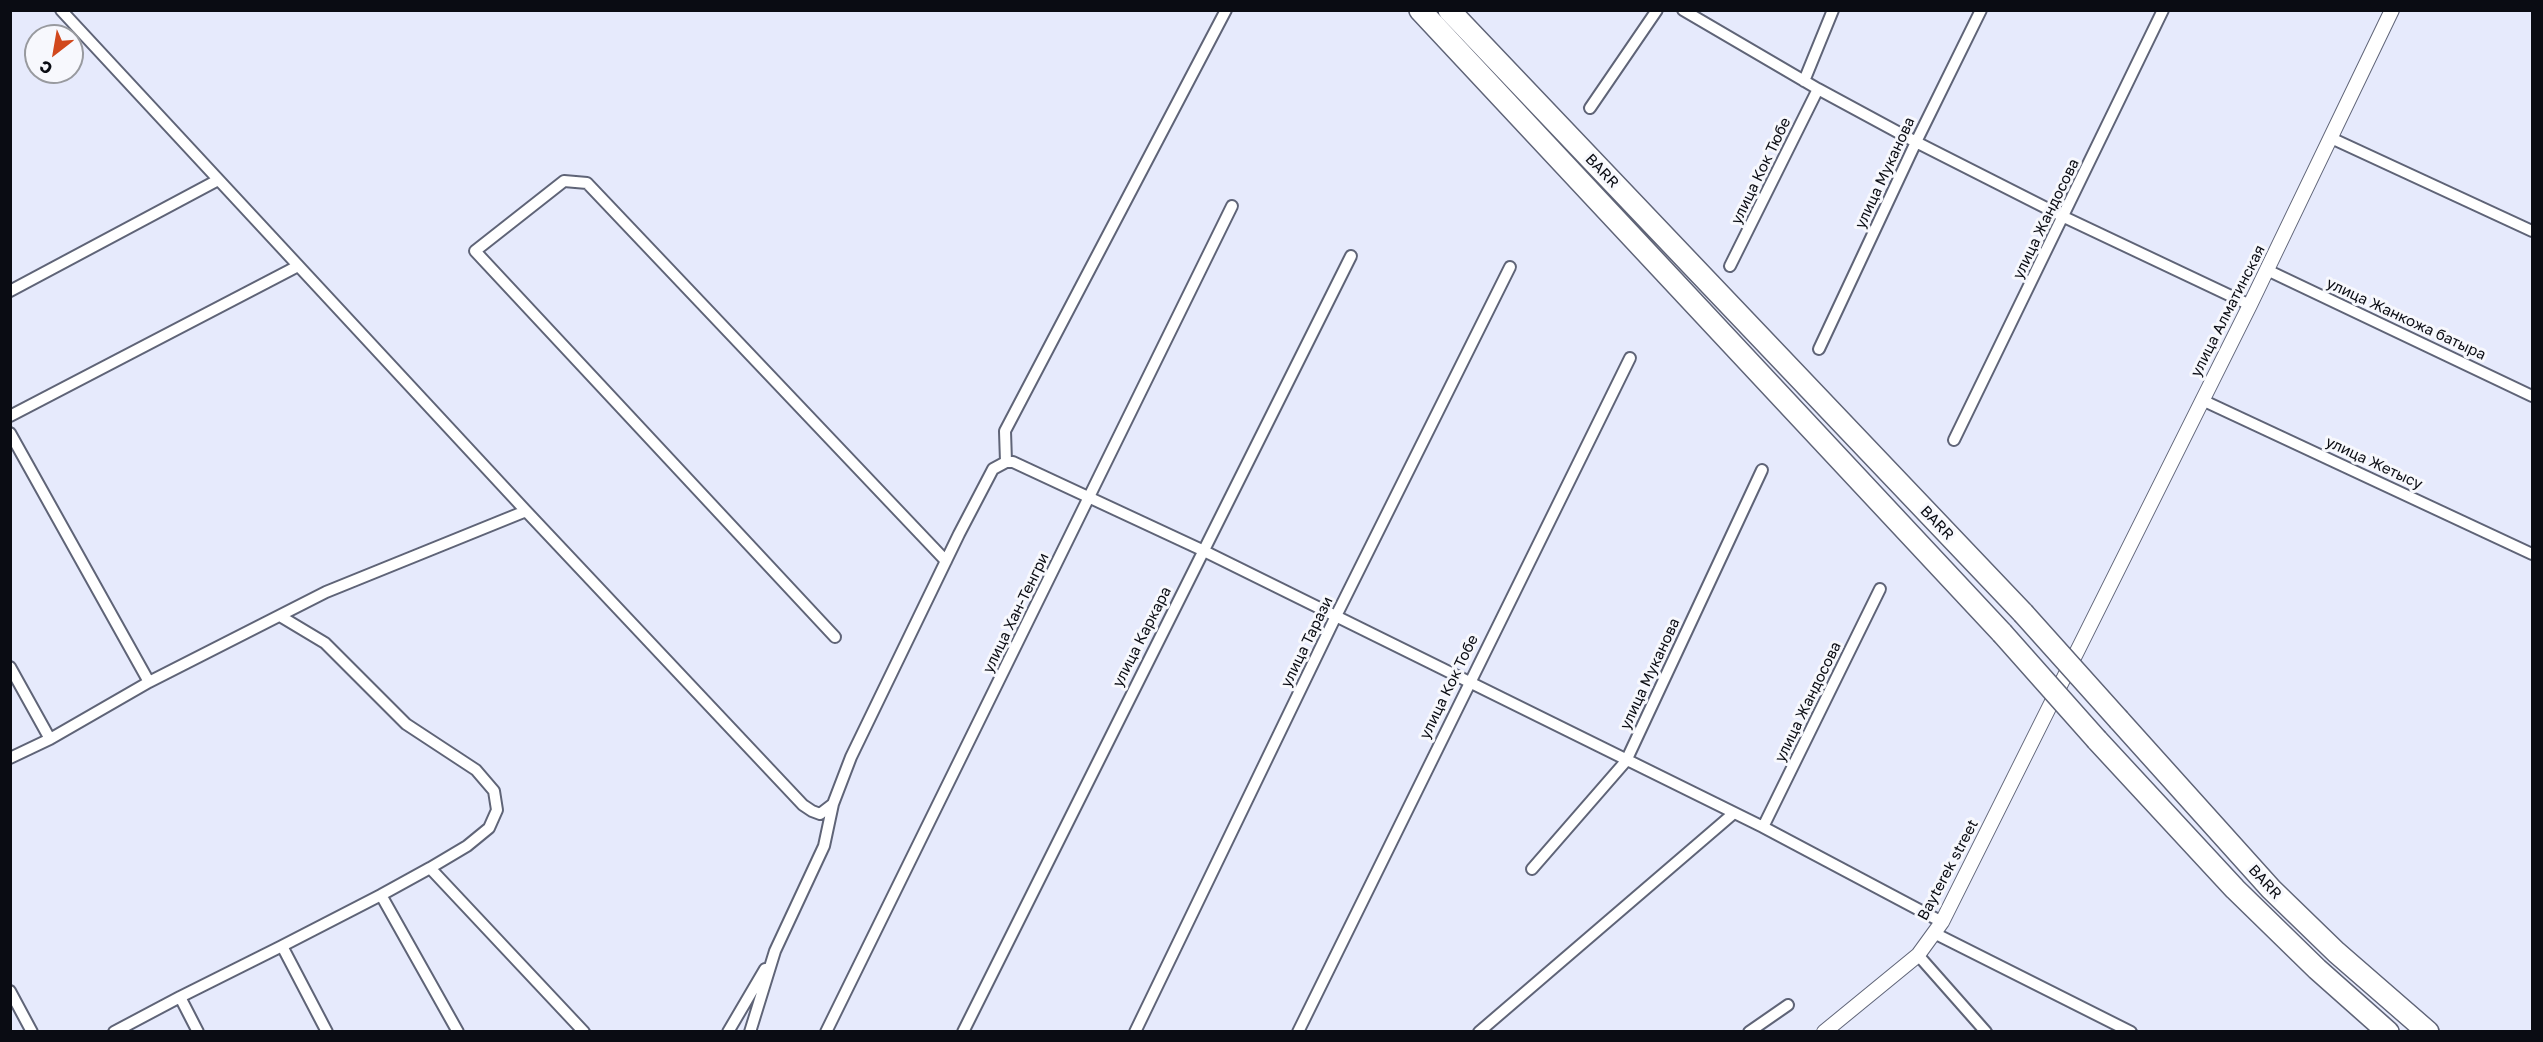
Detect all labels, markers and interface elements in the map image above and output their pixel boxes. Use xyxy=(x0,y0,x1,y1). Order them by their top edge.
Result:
north arrow xyxy=(24,24,84,84)
text: С xyxy=(36,56,56,79)
street label: улица Муканова xyxy=(1851,114,1919,232)
street label: улица Кок Тюбе xyxy=(1727,115,1795,227)
street label: BARR xyxy=(1582,150,1622,192)
street label: улица Жандосова xyxy=(2009,156,2083,282)
street label: улица Алматинская xyxy=(2187,242,2269,380)
street label: улица Жанкожа батыра xyxy=(2323,274,2489,364)
street label: улица Жетысу xyxy=(2323,433,2425,493)
street label: BARR xyxy=(1917,502,1957,544)
street label: улица Хан-Тенгри xyxy=(979,550,1053,676)
street label: улица Каркара xyxy=(1109,584,1175,690)
street label: улица Тарази xyxy=(1277,594,1337,690)
street label: улица Муканова xyxy=(1616,615,1684,733)
street label: улица Кок Тобе xyxy=(1416,632,1482,742)
street label: улица Жандосова xyxy=(1771,639,1845,765)
street label: Bayterek street xyxy=(1914,817,1982,923)
street label: BARR xyxy=(2245,861,2285,903)

